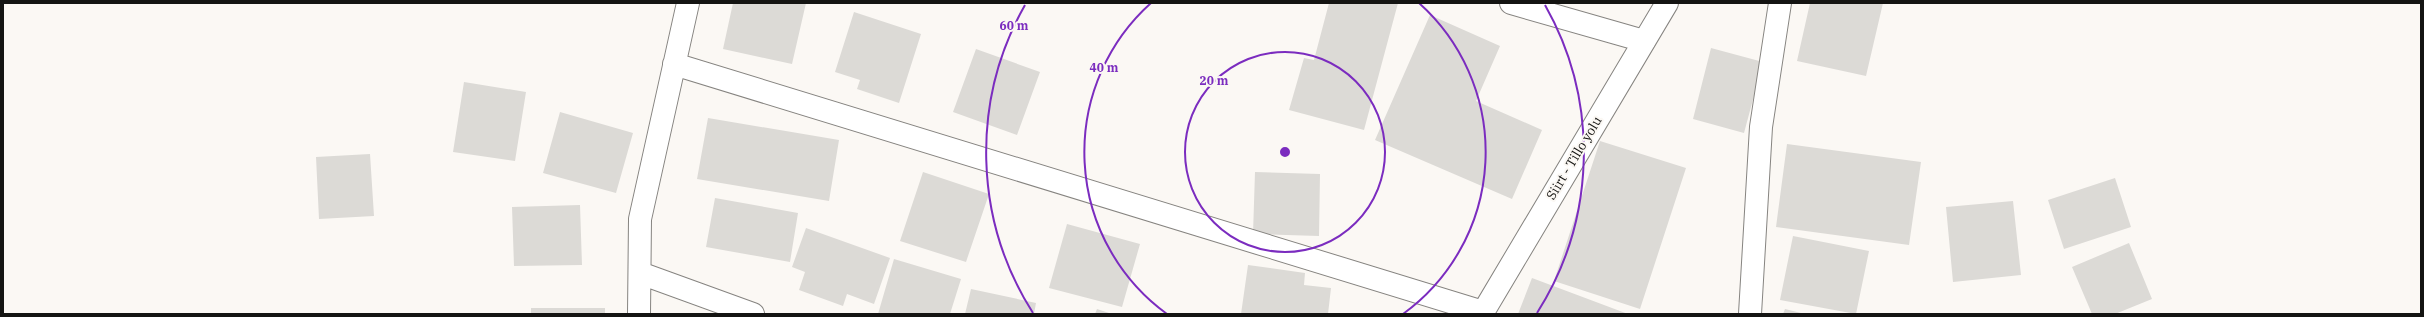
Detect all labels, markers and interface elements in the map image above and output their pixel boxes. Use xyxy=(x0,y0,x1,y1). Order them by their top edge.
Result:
text: 60 m xyxy=(1000,18,1029,33)
text: 40 m xyxy=(1090,60,1119,75)
text: 20 m xyxy=(1200,73,1229,88)
street label: Siirt - Tillo yolu xyxy=(1542,113,1606,203)
centre of rings xyxy=(1278,145,1292,159)

